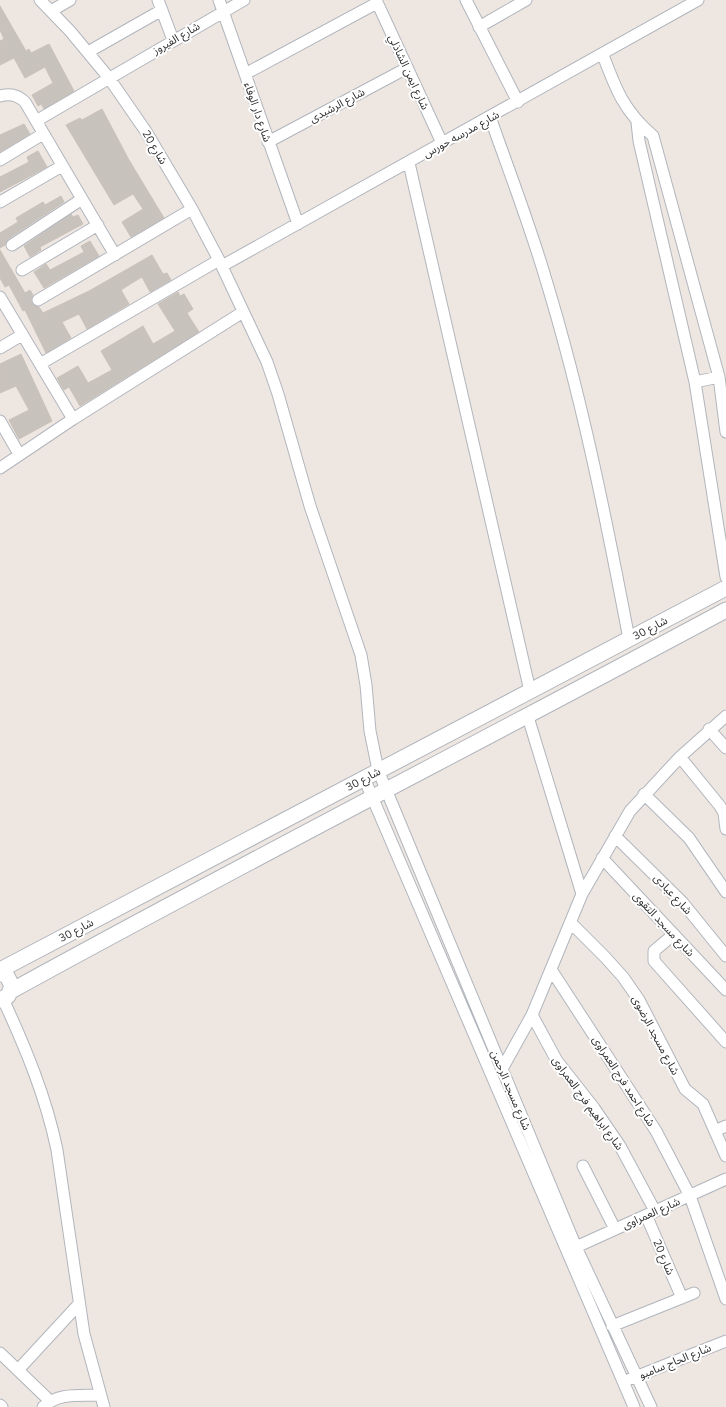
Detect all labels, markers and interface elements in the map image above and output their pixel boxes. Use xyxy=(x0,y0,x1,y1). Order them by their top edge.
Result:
street label: شارع الفيروز xyxy=(149,19,203,59)
street label: شارع ايمن الشاذلي xyxy=(383,32,433,113)
street label: شارع دار الوفاء xyxy=(240,80,275,144)
street label: شارع الرشيدى xyxy=(307,84,368,126)
street label: شارع مدرسه حورس xyxy=(420,107,502,162)
street label: شارع 20 xyxy=(138,127,171,167)
street label: شارع 30 xyxy=(630,613,671,644)
street label: شارع 30 xyxy=(343,764,384,795)
street label: شارع عبادى xyxy=(650,871,696,918)
street label: شارع مسجد التقوى xyxy=(630,889,698,960)
street label: شارع 30 xyxy=(56,915,97,946)
street label: شارع مسجد الرضوى xyxy=(628,993,683,1078)
street label: شارع احمد فرج العمراوى xyxy=(589,1033,659,1130)
street label: شارع مسجد الرحمن xyxy=(487,1048,534,1133)
street label: شارع ابراهيم فرج العمراوى xyxy=(548,1053,627,1154)
street label: شارع العمراوى xyxy=(620,1194,683,1233)
street label: شارع 20 xyxy=(649,1237,678,1278)
street label: شارع الحاج سامبو xyxy=(637,1340,714,1383)

